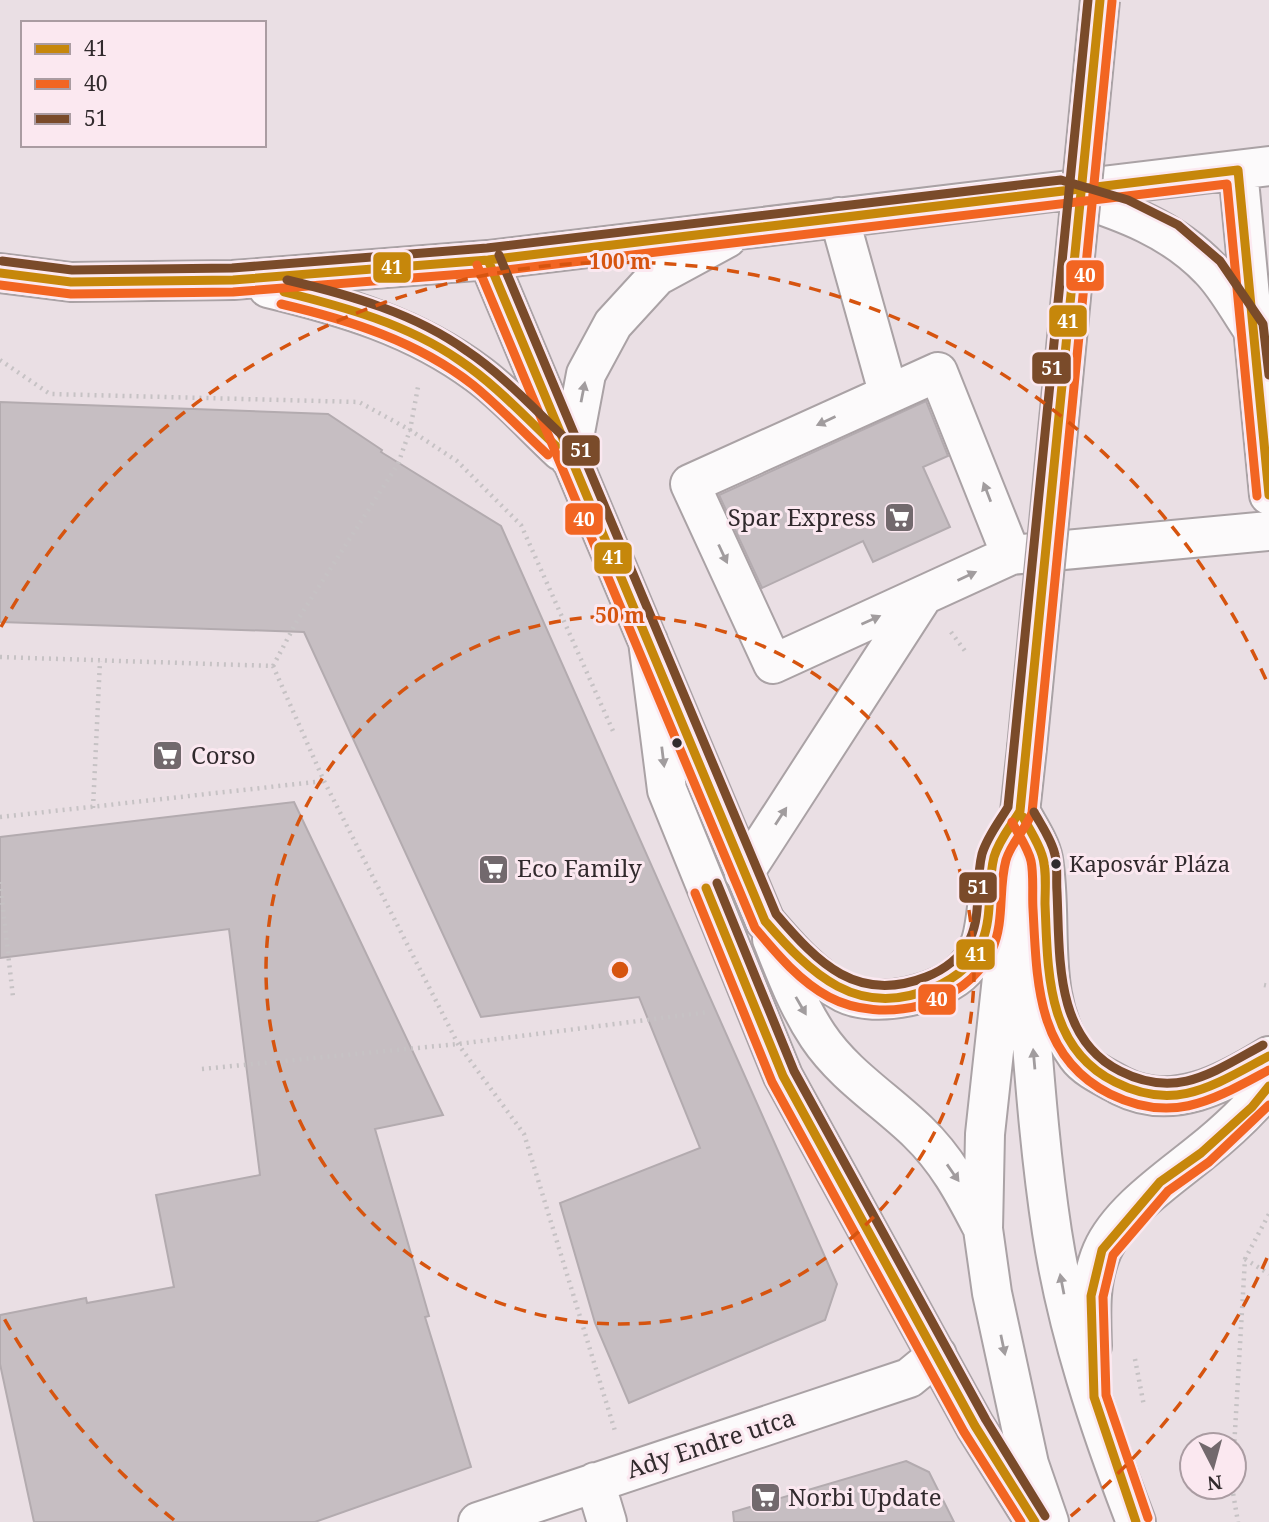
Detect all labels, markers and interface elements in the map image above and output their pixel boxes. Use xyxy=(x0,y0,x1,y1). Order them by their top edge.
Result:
legend xyxy=(21,21,266,147)
text: 41 xyxy=(84,34,107,62)
text: 40 xyxy=(84,69,107,97)
text: 51 xyxy=(84,104,107,132)
text: 100 m xyxy=(589,247,651,275)
line badge: 41 xyxy=(372,251,412,284)
text: 41 xyxy=(381,254,403,280)
line badge: 40 xyxy=(1065,259,1105,292)
text: 40 xyxy=(1074,262,1096,288)
line badge: 41 xyxy=(1048,304,1088,338)
text: 41 xyxy=(1057,308,1079,334)
line badge: 51 xyxy=(1031,351,1072,385)
text: 51 xyxy=(1041,355,1063,381)
one-way arrow xyxy=(577,381,588,403)
one-way arrow xyxy=(816,415,836,426)
line badge: 51 xyxy=(561,434,601,467)
text: 51 xyxy=(570,437,592,463)
one-way arrow xyxy=(981,481,992,502)
place label: Spar Express xyxy=(728,500,876,533)
supermarket icon: Spar Express xyxy=(882,501,916,535)
line badge: 40 xyxy=(564,502,604,536)
text: 40 xyxy=(573,506,595,532)
line badge: 41 xyxy=(593,541,633,575)
text: 41 xyxy=(602,544,624,570)
one-way arrow xyxy=(717,544,728,564)
one-way arrow xyxy=(957,570,977,582)
text: 50 m xyxy=(595,601,645,629)
one-way arrow xyxy=(860,614,881,625)
unlabelled marker xyxy=(670,736,684,750)
place label: Corso xyxy=(191,738,256,771)
supermarket icon: Corso xyxy=(151,739,185,773)
one-way arrow xyxy=(657,747,668,769)
one-way arrow xyxy=(774,806,787,826)
place label: Kaposvár Pláza xyxy=(1069,848,1230,878)
place label: Eco Family xyxy=(517,851,642,884)
supermarket icon: Eco Family xyxy=(477,852,511,886)
marker: Kaposvár Pláza xyxy=(1049,857,1063,871)
line badge: 51 xyxy=(958,871,998,904)
text: 51 xyxy=(967,874,989,900)
line badge: 41 xyxy=(955,938,996,971)
text: 41 xyxy=(965,941,987,967)
centre of rings xyxy=(608,958,632,982)
line badge: 40 xyxy=(917,983,957,1016)
text: 40 xyxy=(926,986,948,1012)
one-way arrow xyxy=(794,997,807,1016)
one-way arrow xyxy=(1028,1048,1039,1070)
one-way arrow xyxy=(946,1164,960,1182)
one-way arrow xyxy=(1057,1273,1068,1295)
one-way arrow xyxy=(997,1334,1008,1356)
street label: Ady Endre utca xyxy=(622,1400,799,1485)
north arrow xyxy=(1178,1431,1248,1501)
text: N xyxy=(1206,1469,1224,1497)
place label: Norbi Update xyxy=(788,1480,942,1513)
supermarket icon: Norbi Update xyxy=(748,1481,782,1515)

